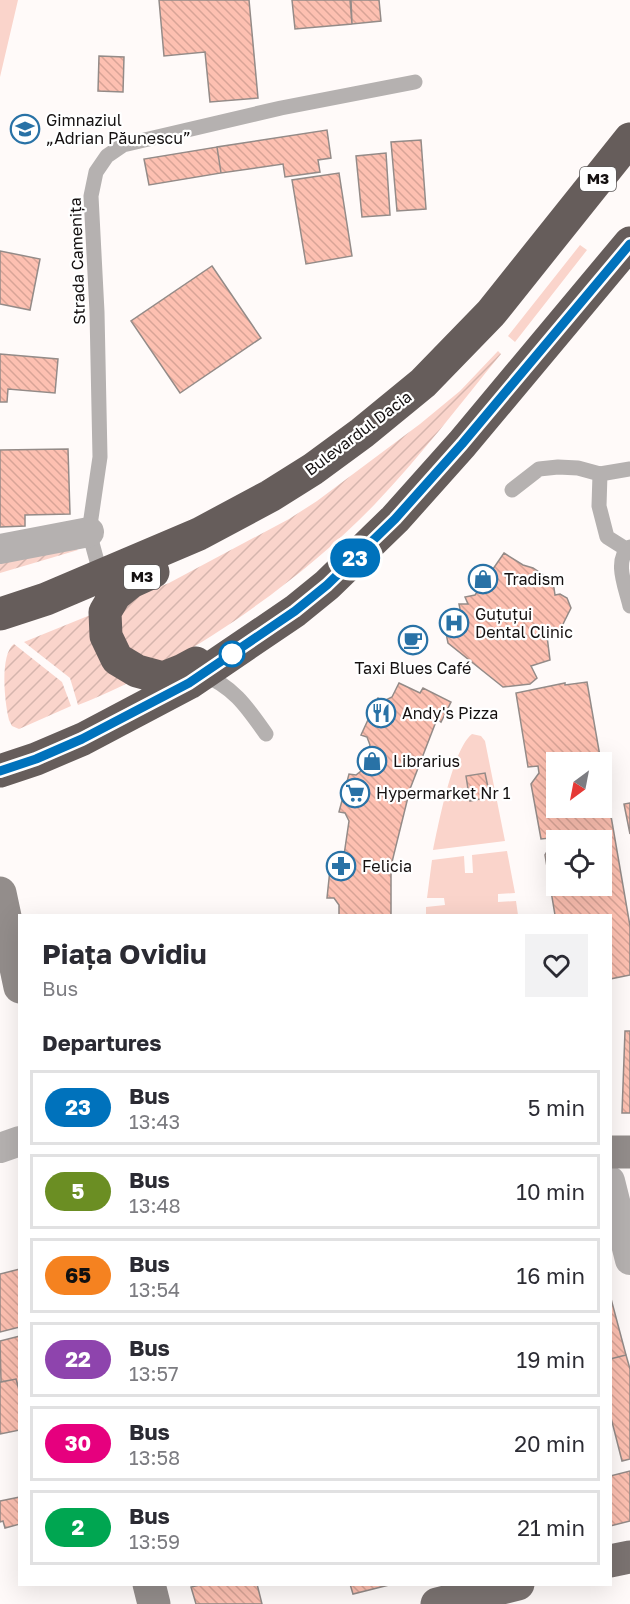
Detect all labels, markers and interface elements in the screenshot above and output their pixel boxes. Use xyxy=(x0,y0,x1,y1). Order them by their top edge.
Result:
place label: Gimnaziul „Adrian Păunescu” xyxy=(46,110,191,148)
school or university icon: Gimnaziul „Adrian Păunescu” xyxy=(9,113,41,145)
road number: M3 xyxy=(580,167,616,191)
street label: Strada Camenița xyxy=(65,197,89,325)
street label: Bulevardul Dacia xyxy=(301,386,415,480)
line badge: 23 xyxy=(328,538,382,578)
text: 23 xyxy=(342,545,368,571)
shop icon: Tradism xyxy=(467,563,499,595)
road number: M3 xyxy=(124,565,160,589)
place label: Tradism xyxy=(504,569,564,589)
place label: Guțuțui Dental Clinic xyxy=(475,604,573,642)
hospital icon: Guțuțui Dental Clinic xyxy=(438,607,470,639)
cafe icon: Taxi Blues Café xyxy=(397,624,429,656)
unlabelled marker xyxy=(219,641,245,667)
place label: Taxi Blues Café xyxy=(355,658,471,678)
restaurant icon: Andy's Pizza xyxy=(365,697,397,729)
place label: Andy's Pizza xyxy=(402,703,498,723)
shop icon: Librarius xyxy=(356,745,388,777)
place label: Librarius xyxy=(393,751,460,771)
north arrow xyxy=(546,752,612,818)
map controls xyxy=(546,752,612,896)
supermarket icon: Hypermarket Nr 1 xyxy=(339,777,371,809)
place label: Hypermarket Nr 1 xyxy=(376,783,511,803)
button: locate xyxy=(546,830,612,896)
pharmacy icon: Felicia xyxy=(325,850,357,882)
place label: Felicia xyxy=(362,856,412,876)
button: heart xyxy=(525,934,588,997)
text: Piața Ovidiu xyxy=(42,937,207,970)
text: Bus xyxy=(42,976,78,1000)
text: Departures xyxy=(42,1029,161,1056)
text: Bus xyxy=(129,1082,170,1109)
text: 23 xyxy=(65,1094,91,1120)
text: 5 min xyxy=(528,1094,585,1121)
text: 13:43 xyxy=(129,1109,180,1133)
text: Bus xyxy=(129,1166,170,1193)
text: 5 xyxy=(72,1178,84,1204)
text: 10 min xyxy=(516,1178,585,1205)
text: 13:48 xyxy=(129,1193,181,1217)
text: Bus xyxy=(129,1250,170,1277)
text: 65 xyxy=(65,1262,91,1288)
text: 16 min xyxy=(517,1262,585,1289)
text: 13:54 xyxy=(129,1277,180,1301)
text: Bus xyxy=(129,1334,170,1361)
text: 22 xyxy=(65,1346,91,1372)
text: 19 min xyxy=(517,1346,585,1373)
text: 13:57 xyxy=(129,1361,179,1385)
text: Bus xyxy=(129,1418,170,1445)
text: 30 xyxy=(65,1430,91,1456)
text: 20 min xyxy=(514,1430,585,1457)
text: 13:58 xyxy=(129,1445,180,1469)
text: Bus xyxy=(129,1502,170,1529)
text: 2 xyxy=(72,1514,84,1540)
text: 21 min xyxy=(517,1514,585,1541)
text: 13:59 xyxy=(129,1529,180,1553)

